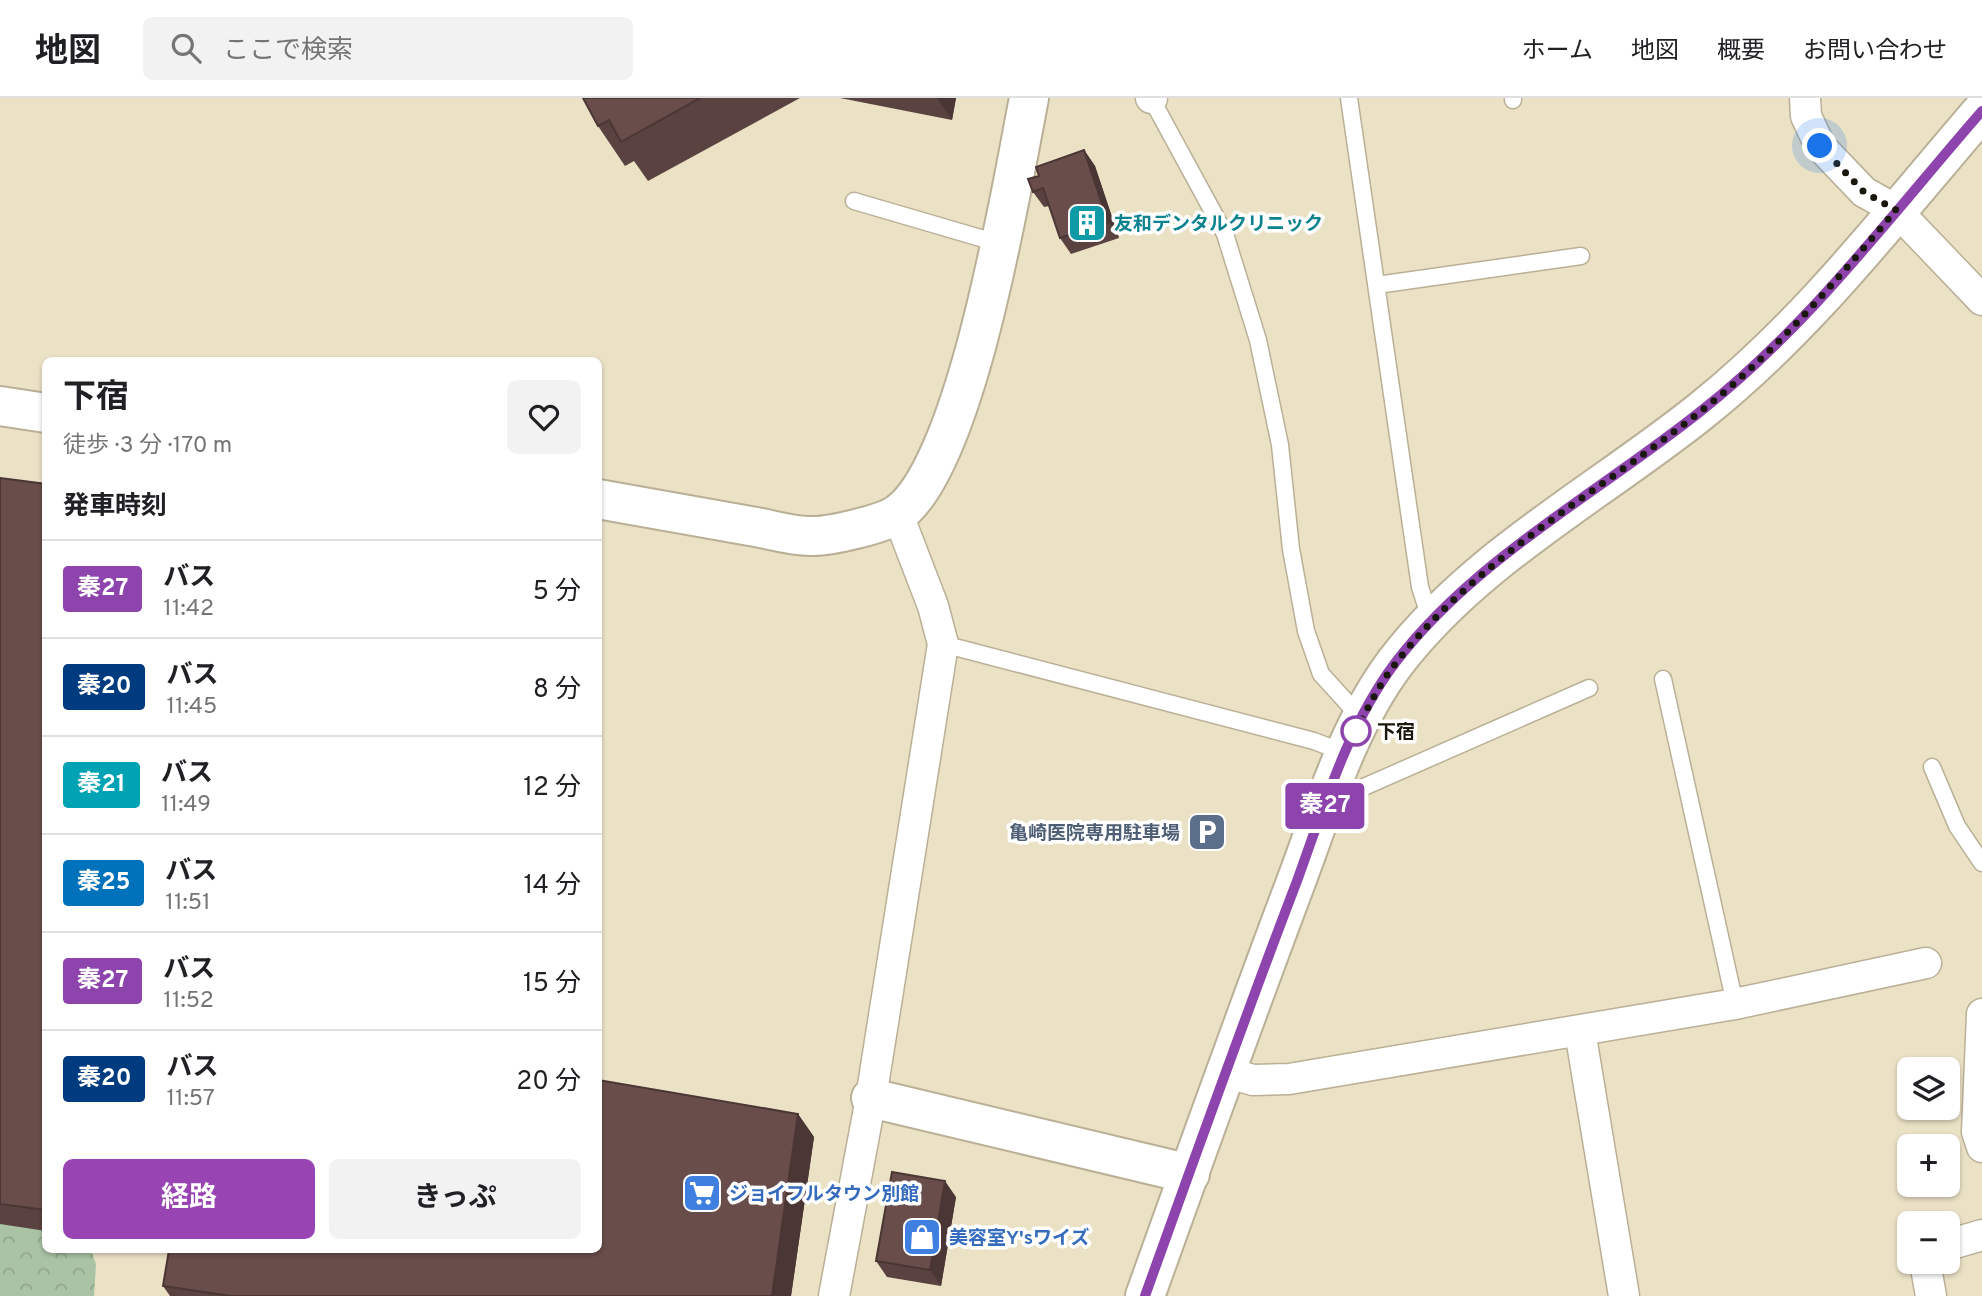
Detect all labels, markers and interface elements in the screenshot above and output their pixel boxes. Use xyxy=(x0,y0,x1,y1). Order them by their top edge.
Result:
search box xyxy=(143,17,633,80)
icon: search xyxy=(167,29,205,67)
text: 地図 xyxy=(35,32,101,74)
text: ここで検索 xyxy=(223,35,353,68)
text: ホーム xyxy=(1522,37,1593,67)
text: 地図 xyxy=(1631,37,1679,67)
text: 概要 xyxy=(1717,37,1765,67)
text: お問い合わせ xyxy=(1803,37,1947,67)
your location xyxy=(1802,128,1837,163)
building icon: 友和デンタルクリニック xyxy=(1066,202,1108,244)
place label: 友和デンタルクリニック xyxy=(1114,213,1323,237)
text: 下宿 xyxy=(63,378,129,420)
button: heart xyxy=(507,380,581,454)
text: 徒歩 · 3 分 · 170 m xyxy=(63,432,232,461)
text: 発車時刻 xyxy=(63,491,167,524)
text: バス xyxy=(163,562,215,595)
text: 秦27 xyxy=(77,574,128,604)
text: 5 分 xyxy=(533,576,581,609)
text: 11:42 xyxy=(163,595,214,624)
text: バス xyxy=(166,660,218,693)
text: 秦20 xyxy=(77,672,131,702)
text: 8 分 xyxy=(533,674,581,707)
text: 11:45 xyxy=(166,693,217,722)
marker: 下宿 xyxy=(1341,716,1371,746)
place label: 下宿 xyxy=(1377,721,1415,745)
text: バス xyxy=(161,758,213,791)
text: 秦21 xyxy=(77,770,126,800)
text: 12 分 xyxy=(523,772,581,805)
line badge: 秦27 xyxy=(1285,783,1365,829)
text: 11:49 xyxy=(161,791,211,820)
text: 秦27 xyxy=(1299,791,1351,821)
parking icon: 亀崎医院専用駐車場 xyxy=(1186,811,1228,853)
place label: 亀崎医院専用駐車場 xyxy=(1009,822,1180,846)
text: バス xyxy=(165,856,217,889)
text: 秦25 xyxy=(77,868,130,898)
text: 14 分 xyxy=(524,870,581,903)
text: 11:51 xyxy=(165,889,211,918)
text: バス xyxy=(163,954,215,987)
text: 秦27 xyxy=(77,966,128,996)
text: 15 分 xyxy=(523,968,581,1001)
text: 11:52 xyxy=(163,987,214,1016)
text: バス xyxy=(166,1052,218,1085)
map controls xyxy=(1897,1057,1960,1274)
button: layers xyxy=(1897,1057,1960,1120)
text: 秦20 xyxy=(77,1064,131,1094)
text: 20 分 xyxy=(516,1066,581,1099)
text: 11:57 xyxy=(166,1085,215,1114)
button: + xyxy=(1897,1134,1960,1197)
button: 経路 xyxy=(63,1159,315,1239)
button: きっぷ xyxy=(329,1159,581,1239)
supermarket icon: ジョイフルタウン別館 xyxy=(681,1172,723,1214)
place label: ジョイフルタウン別館 xyxy=(729,1183,919,1207)
button: − xyxy=(1897,1211,1960,1274)
shop icon: 美容室Y'sワイズ xyxy=(901,1216,943,1258)
place label: 美容室Y'sワイズ xyxy=(949,1227,1089,1251)

